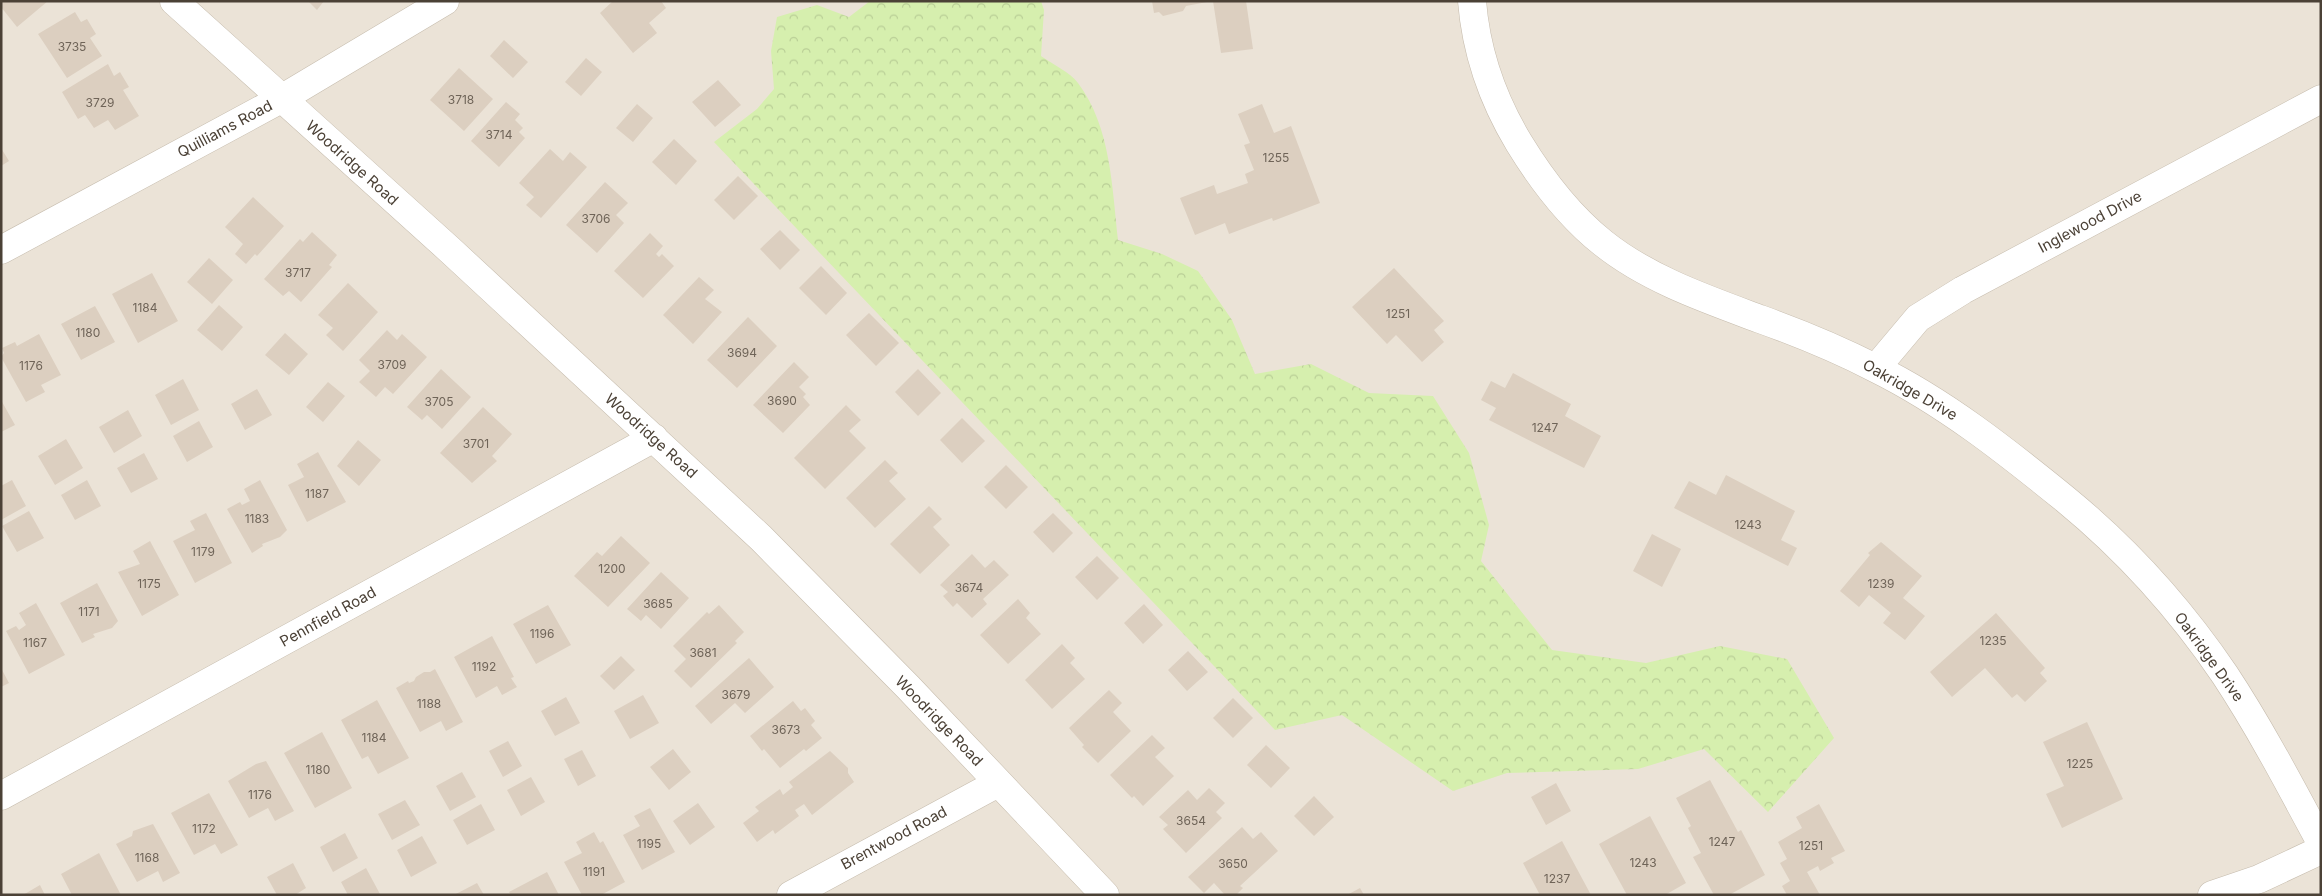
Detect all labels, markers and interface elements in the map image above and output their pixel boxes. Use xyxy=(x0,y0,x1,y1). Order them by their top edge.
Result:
house number: 3735 xyxy=(58,39,86,54)
house number: 3718 xyxy=(448,92,474,107)
house number: 3729 xyxy=(86,95,114,110)
street label: Quilliams Road xyxy=(174,96,275,162)
street label: Woodridge Road xyxy=(302,116,403,209)
house number: 3714 xyxy=(486,127,513,142)
house number: 1255 xyxy=(1263,150,1289,165)
street label: Inglewood Drive xyxy=(2035,186,2145,257)
house number: 3706 xyxy=(581,211,611,226)
house number: 3717 xyxy=(285,265,311,280)
house number: 1184 xyxy=(133,300,158,315)
house number: 1251 xyxy=(1386,306,1410,321)
house number: 1180 xyxy=(76,325,100,340)
house number: 3694 xyxy=(727,345,757,360)
street label: Oakridge Drive xyxy=(1860,355,1961,424)
house number: 3709 xyxy=(377,357,407,372)
house number: 1176 xyxy=(19,358,43,373)
street label: Woodridge Road xyxy=(601,389,702,482)
house number: 3690 xyxy=(767,393,797,408)
house number: 3705 xyxy=(425,394,453,409)
house number: 1247 xyxy=(1532,420,1558,435)
house number: 3701 xyxy=(463,436,489,451)
house number: 1187 xyxy=(305,486,329,501)
house number: 1183 xyxy=(245,511,269,526)
house number: 1243 xyxy=(1734,517,1762,532)
house number: 1179 xyxy=(191,544,215,559)
house number: 1200 xyxy=(598,561,626,576)
house number: 1175 xyxy=(137,576,161,591)
house number: 1239 xyxy=(1867,576,1895,591)
house number: 3674 xyxy=(955,580,984,595)
street label: Pennfield Road xyxy=(276,582,379,651)
house number: 3685 xyxy=(643,596,673,611)
house number: 1171 xyxy=(78,604,100,619)
street label: Oakridge Drive xyxy=(2171,608,2248,705)
house number: 1196 xyxy=(530,626,554,641)
house number: 1235 xyxy=(1980,633,2006,648)
house number: 1167 xyxy=(23,635,47,650)
house number: 3681 xyxy=(689,645,717,660)
house number: 1192 xyxy=(472,659,496,674)
street label: Woodridge Road xyxy=(891,672,987,770)
house number: 3679 xyxy=(722,687,750,702)
house number: 1188 xyxy=(417,696,441,711)
house number: 3673 xyxy=(772,722,800,737)
house number: 1184 xyxy=(362,730,387,745)
house number: 1225 xyxy=(2067,756,2093,771)
house number: 1180 xyxy=(306,762,330,777)
house number: 1176 xyxy=(248,787,272,802)
street label: Brentwood Road xyxy=(837,802,950,874)
house number: 3654 xyxy=(1176,813,1206,828)
house number: 1172 xyxy=(192,821,216,836)
house number: 1247 xyxy=(1709,834,1735,849)
house number: 1195 xyxy=(637,836,661,851)
house number: 1251 xyxy=(1799,838,1823,853)
house number: 1168 xyxy=(135,850,159,865)
house number: 1243 xyxy=(1629,855,1657,870)
house number: 3650 xyxy=(1218,856,1248,871)
house number: 1191 xyxy=(583,864,605,879)
house number: 1237 xyxy=(1544,871,1570,886)

